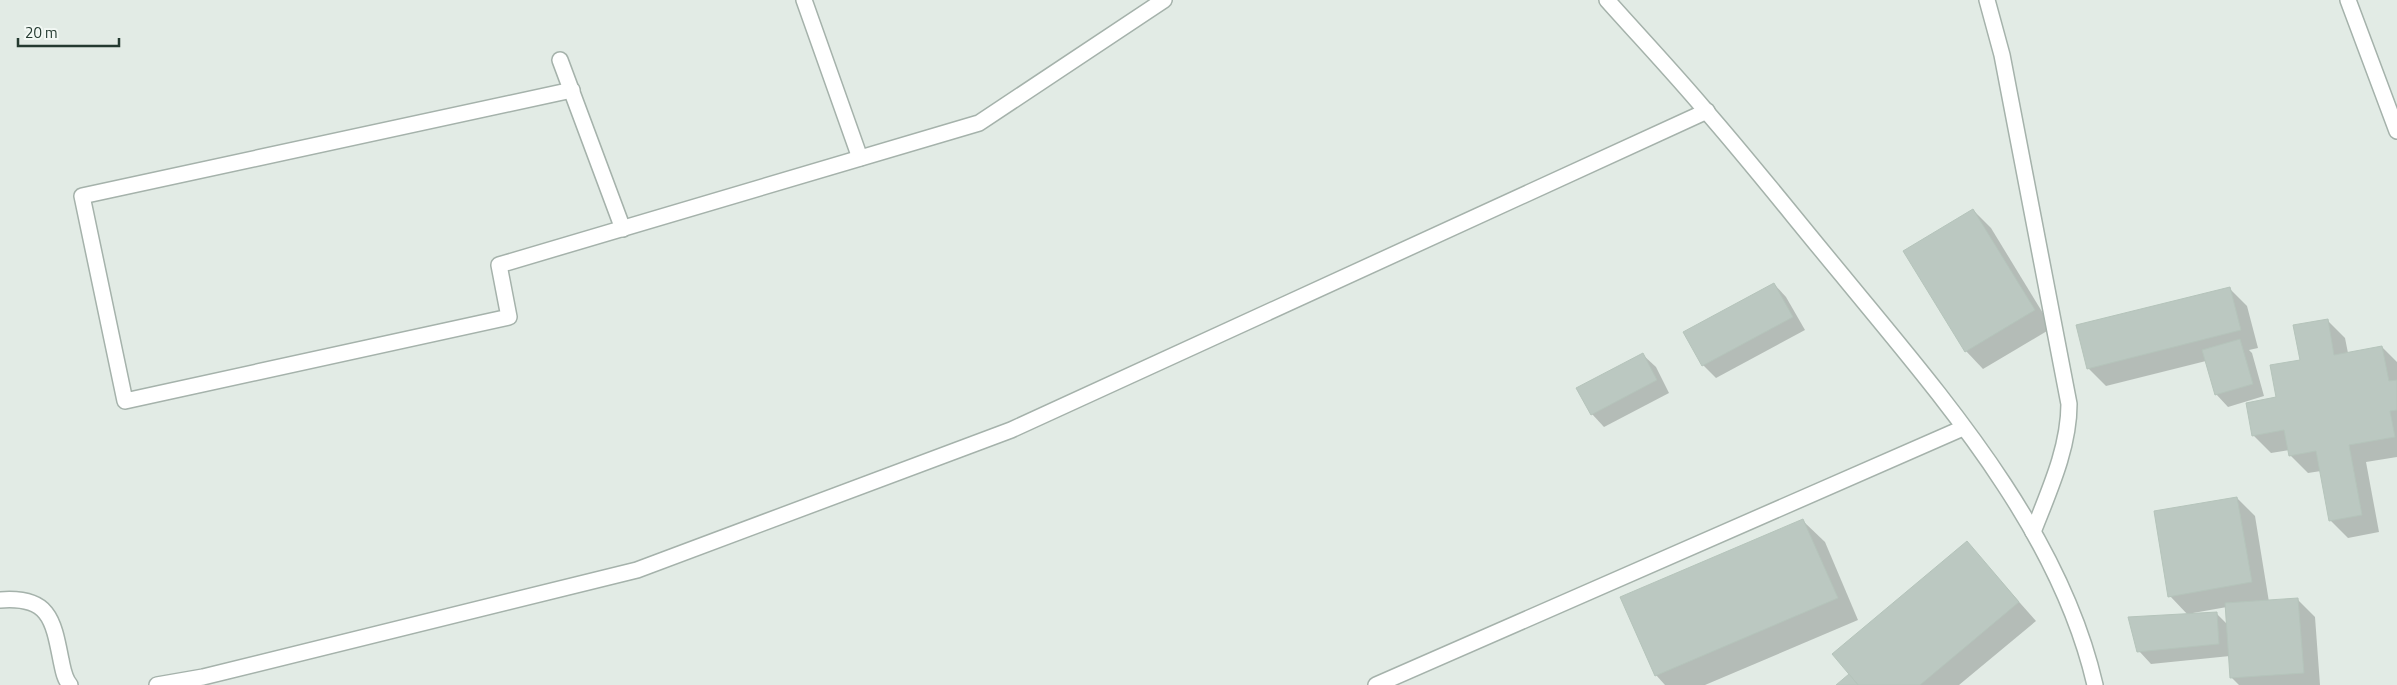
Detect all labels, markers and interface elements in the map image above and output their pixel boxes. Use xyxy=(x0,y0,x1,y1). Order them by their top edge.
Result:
scale bar xyxy=(18,15,119,47)
text: 20 m xyxy=(25,21,58,44)

